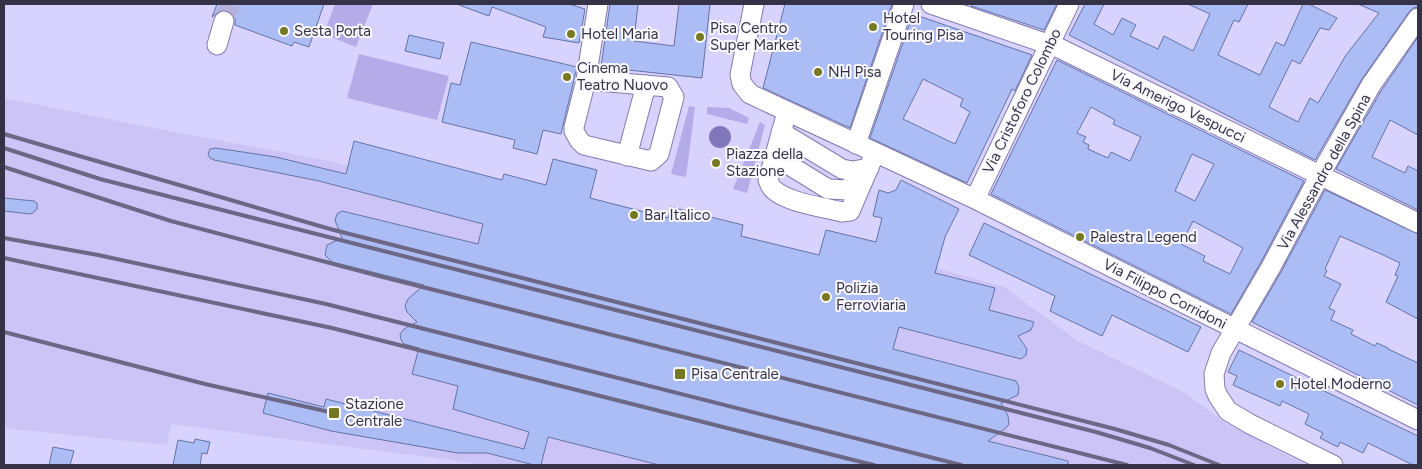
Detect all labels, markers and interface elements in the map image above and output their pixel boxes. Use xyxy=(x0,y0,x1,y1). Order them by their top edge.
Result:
place label: Hotel Touring Pisa xyxy=(883,9,964,44)
place label: Pisa Centro Super Market xyxy=(710,19,800,54)
marker: Hotel Touring Pisa xyxy=(867,21,879,33)
place label: Sesta Porta xyxy=(294,22,371,40)
marker: Sesta Porta xyxy=(278,25,290,37)
place label: Hotel Maria xyxy=(581,25,658,43)
street label: Via Cristoforo Colombo xyxy=(979,25,1065,177)
marker: Hotel Maria xyxy=(565,28,577,40)
marker: Pisa Centro Super Market xyxy=(694,31,706,43)
place label: Cinema Teatro Nuovo xyxy=(577,59,668,94)
place label: NH Pisa xyxy=(828,63,881,81)
street label: Via Amerigo Vespucci xyxy=(1108,65,1248,147)
marker: NH Pisa xyxy=(812,66,824,78)
marker: Cinema Teatro Nuovo xyxy=(561,71,573,83)
street label: Via Alessandro della Spina xyxy=(1274,91,1374,253)
place label: Piazza della Stazione xyxy=(726,145,803,180)
marker: Piazza della Stazione xyxy=(710,157,722,169)
place label: Bar Italico xyxy=(644,206,711,224)
marker: Bar Italico xyxy=(628,209,640,221)
place label: Palestra Legend xyxy=(1090,228,1197,246)
marker: Palestra Legend xyxy=(1074,231,1086,243)
street label: Via Filippo Corridoni xyxy=(1100,255,1230,333)
place label: Polizia Ferroviaria xyxy=(836,279,906,314)
marker: Polizia Ferroviaria xyxy=(820,291,832,303)
place label: Pisa Centrale xyxy=(691,365,779,383)
marker: Pisa Centrale xyxy=(673,367,687,381)
place label: Hotel Moderno xyxy=(1290,375,1392,393)
marker: Hotel Moderno xyxy=(1274,378,1286,390)
place label: Stazione Centrale xyxy=(345,395,404,430)
marker: Stazione Centrale xyxy=(327,406,341,420)

